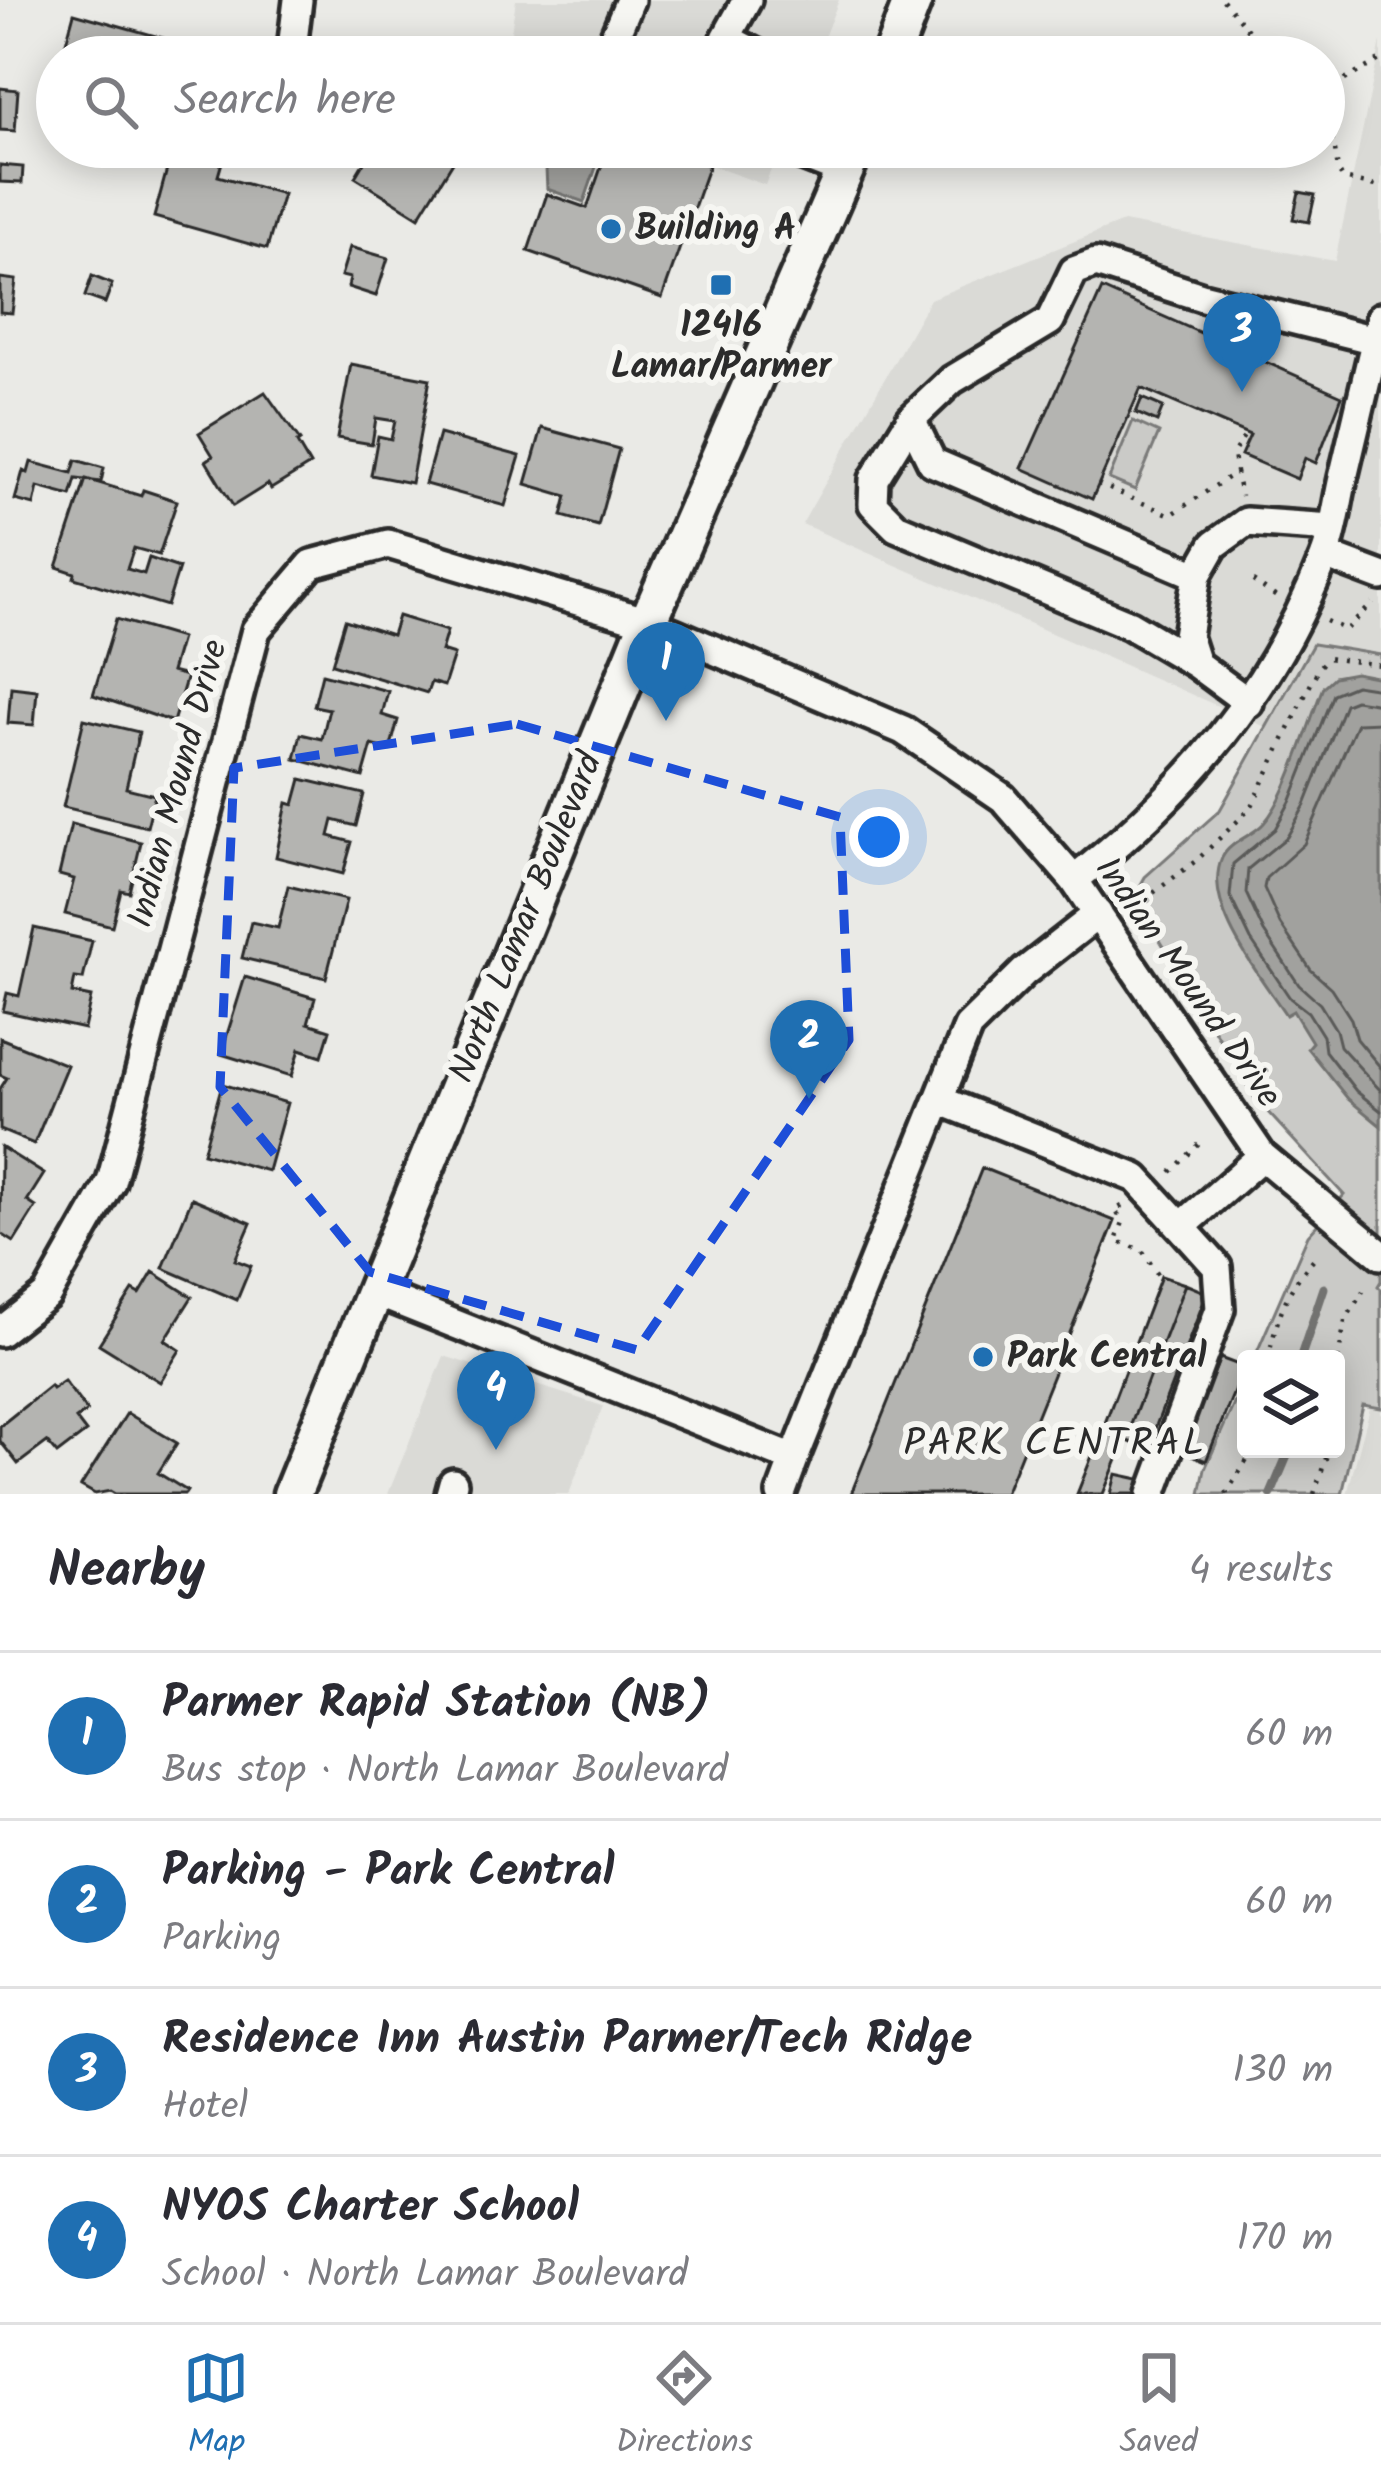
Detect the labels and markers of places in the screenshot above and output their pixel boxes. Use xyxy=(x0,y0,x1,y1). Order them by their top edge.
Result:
place label: Building A xyxy=(635,201,796,258)
marker: Building A xyxy=(598,216,624,242)
marker: 12416 Lamar/Parmer xyxy=(708,272,734,298)
pin: 3 xyxy=(1203,293,1281,392)
place label: 12416 Lamar/Parmer xyxy=(611,298,833,396)
pin: 1 xyxy=(627,622,705,721)
pin: 2 xyxy=(770,1000,848,1099)
place label: Park Central xyxy=(1007,1329,1207,1386)
marker: Park Central xyxy=(970,1344,996,1370)
pin: 4 xyxy=(457,1351,535,1450)

